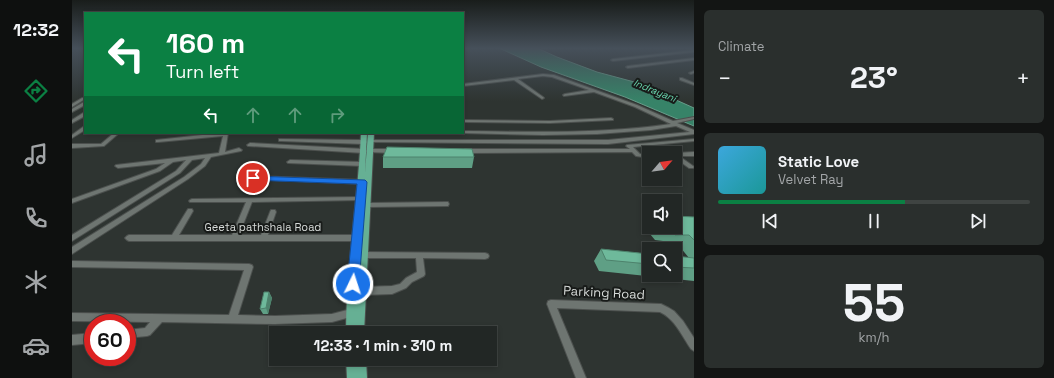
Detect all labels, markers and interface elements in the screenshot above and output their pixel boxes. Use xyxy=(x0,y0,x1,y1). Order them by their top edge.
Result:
text: 12:32 xyxy=(13,18,59,41)
text: 160 m xyxy=(166,25,245,61)
icon: left xyxy=(100,28,152,80)
text: Climate xyxy=(718,38,764,55)
text: 23° xyxy=(850,58,898,97)
text: Turn left xyxy=(166,60,239,83)
text: − xyxy=(718,64,732,92)
text: + xyxy=(1016,64,1030,92)
water label: Indrayani xyxy=(632,76,679,105)
icon: directions xyxy=(22,77,50,105)
icon: left xyxy=(200,104,222,126)
icon: ahead xyxy=(242,104,264,126)
icon: ahead xyxy=(284,104,306,126)
icon: right xyxy=(326,104,348,126)
icon: music xyxy=(22,141,50,169)
north arrow xyxy=(642,146,682,186)
map controls xyxy=(642,146,682,282)
text: Static Love xyxy=(778,152,859,171)
pin xyxy=(236,161,270,195)
icon: arrive xyxy=(242,167,264,189)
text: Velvet Ray xyxy=(778,171,843,188)
button: sound xyxy=(642,194,682,234)
icon: phone xyxy=(22,204,50,232)
icon: previous xyxy=(759,210,781,232)
icon: pause xyxy=(863,210,885,232)
icon: next xyxy=(967,210,989,232)
street label: Geeta pathshala Road xyxy=(205,220,321,234)
button: search xyxy=(642,242,682,282)
position arrow xyxy=(332,263,374,305)
icon: climate xyxy=(22,268,50,296)
text: 55 xyxy=(843,270,905,336)
street label: Parking Road xyxy=(563,282,645,303)
speed limit sign: 60 xyxy=(84,314,136,366)
text: km/h xyxy=(859,329,889,346)
icon: car xyxy=(22,332,50,360)
text: 12:33 · 1 min · 310 m xyxy=(314,336,452,355)

